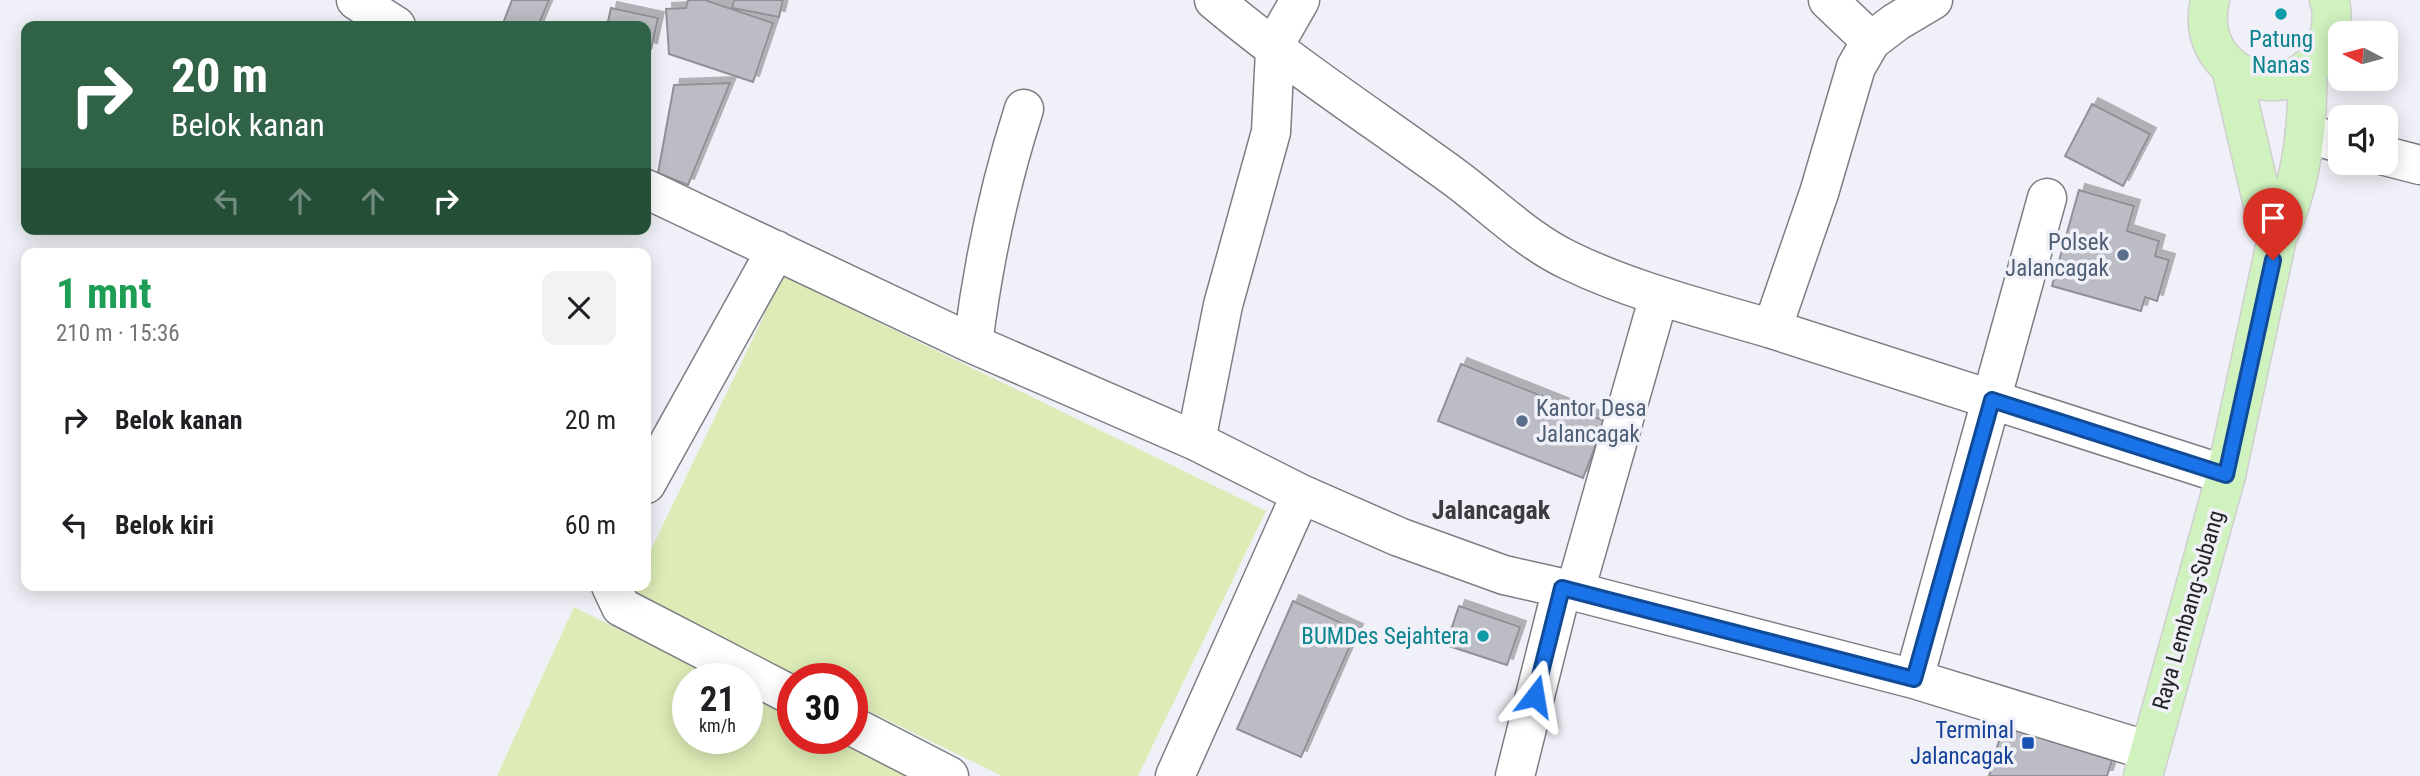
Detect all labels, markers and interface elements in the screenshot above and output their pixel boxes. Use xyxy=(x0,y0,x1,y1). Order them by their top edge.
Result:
marker: Patung Nanas xyxy=(2273,6,2289,22)
north arrow xyxy=(2328,21,2398,91)
map controls xyxy=(2328,21,2398,175)
place label: Patung Nanas xyxy=(2249,26,2313,79)
text: 20 m xyxy=(171,47,268,104)
icon: right xyxy=(56,49,147,140)
button: sound xyxy=(2328,105,2398,175)
text: Belok kanan xyxy=(171,106,325,144)
icon: left xyxy=(208,182,246,220)
icon: ahead xyxy=(281,182,319,220)
icon: ahead xyxy=(354,182,392,220)
icon: right xyxy=(427,182,465,220)
pin xyxy=(2243,188,2303,260)
icon: arrive xyxy=(2254,199,2292,237)
place label: Polsek Jalancagak xyxy=(2005,229,2110,282)
marker: Polsek Jalancagak xyxy=(2115,247,2131,263)
text: 1 mnt xyxy=(56,269,152,318)
button: close xyxy=(542,271,616,345)
text: 210 m · 15:36 xyxy=(56,320,180,347)
place label: Kantor Desa Jalancagak xyxy=(1536,395,1647,448)
icon: right xyxy=(56,401,94,439)
text: Belok kanan xyxy=(115,405,242,435)
text: 20 m xyxy=(565,405,616,435)
marker: Kantor Desa Jalancagak xyxy=(1514,413,1530,429)
district label: Jalancagak xyxy=(1432,495,1551,525)
icon: left xyxy=(56,506,94,544)
street label: Raya Lembang-Subang xyxy=(2147,507,2230,713)
text: Belok kiri xyxy=(115,510,214,540)
text: 60 m xyxy=(565,510,616,540)
place label: BUMDes Sejahtera xyxy=(1301,623,1469,650)
marker: BUMDes Sejahtera xyxy=(1475,628,1491,644)
position arrow xyxy=(1498,659,1572,733)
speed limit sign: 30 xyxy=(777,663,868,754)
text: 21 xyxy=(700,679,735,720)
text: km/h xyxy=(699,715,736,736)
place label: Terminal Jalancagak xyxy=(1910,717,2015,770)
marker: Terminal Jalancagak xyxy=(2020,735,2036,751)

